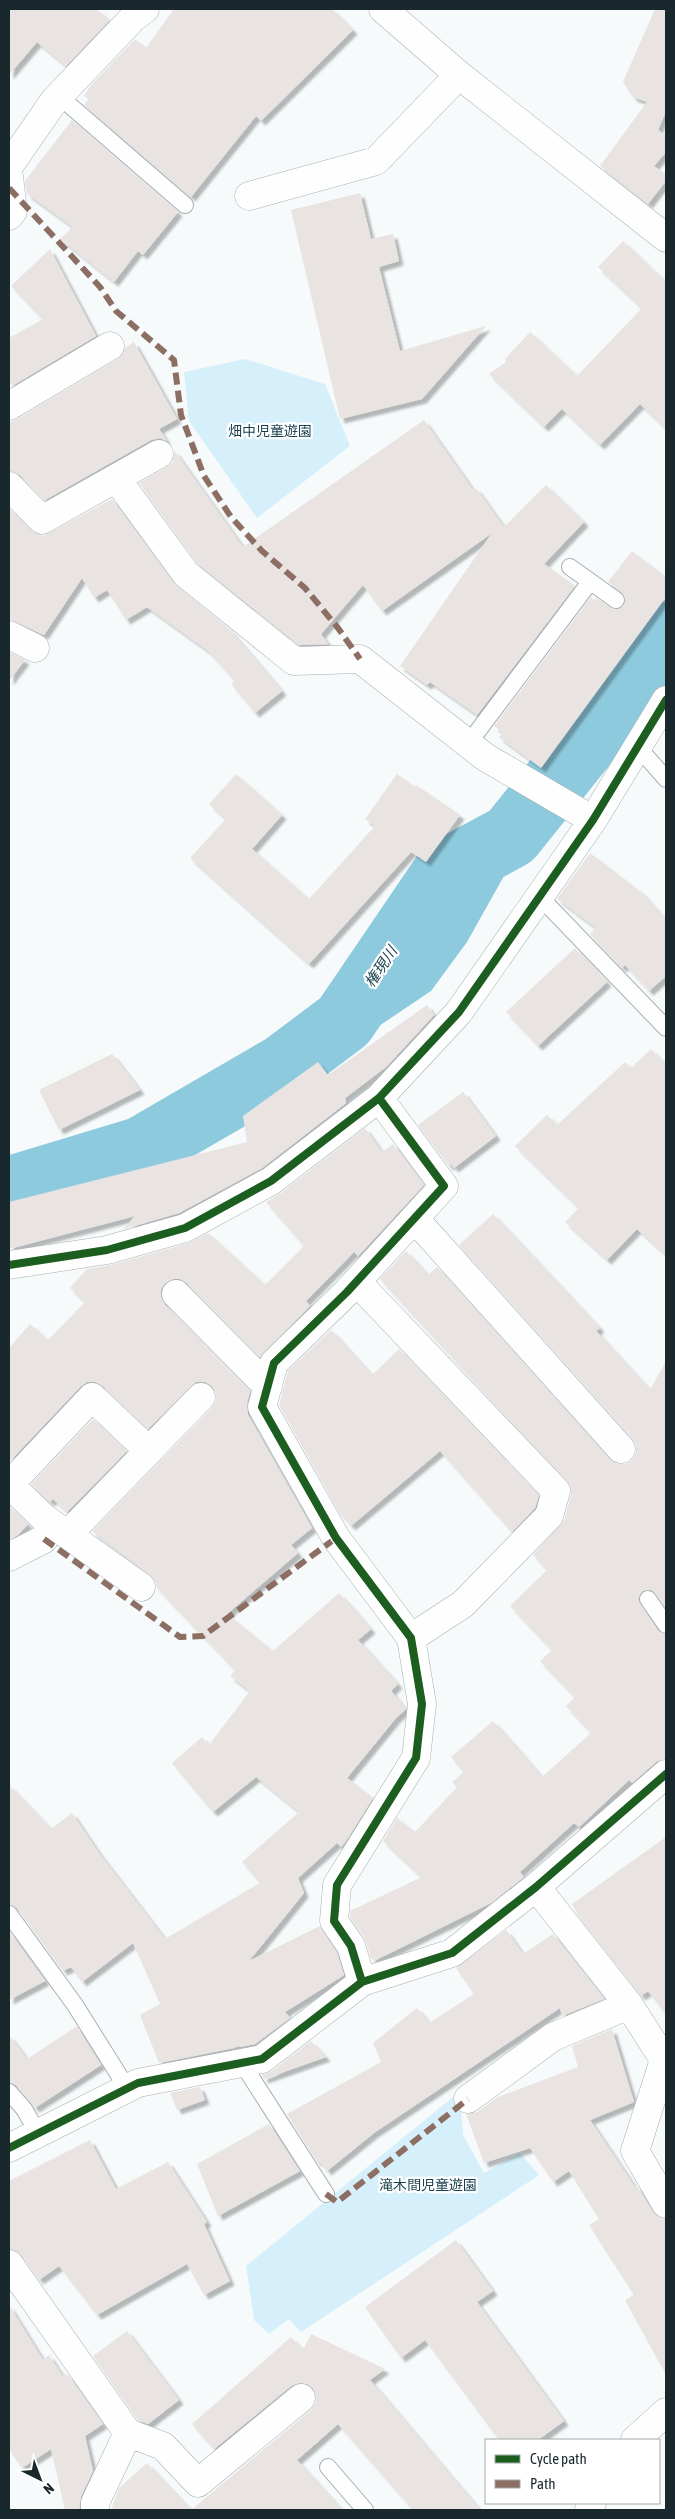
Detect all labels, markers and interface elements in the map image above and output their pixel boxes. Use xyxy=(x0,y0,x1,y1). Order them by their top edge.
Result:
park label: 畑中児童遊園 xyxy=(228,423,312,439)
water label: 権現川 xyxy=(361,942,401,990)
park label: 滝木間児童遊園 xyxy=(379,2177,477,2193)
legend xyxy=(485,2439,660,2504)
text: Cycle path xyxy=(530,2450,587,2467)
north arrow xyxy=(15,2454,65,2504)
text: Path xyxy=(530,2475,556,2492)
text: N xyxy=(40,2480,57,2497)

